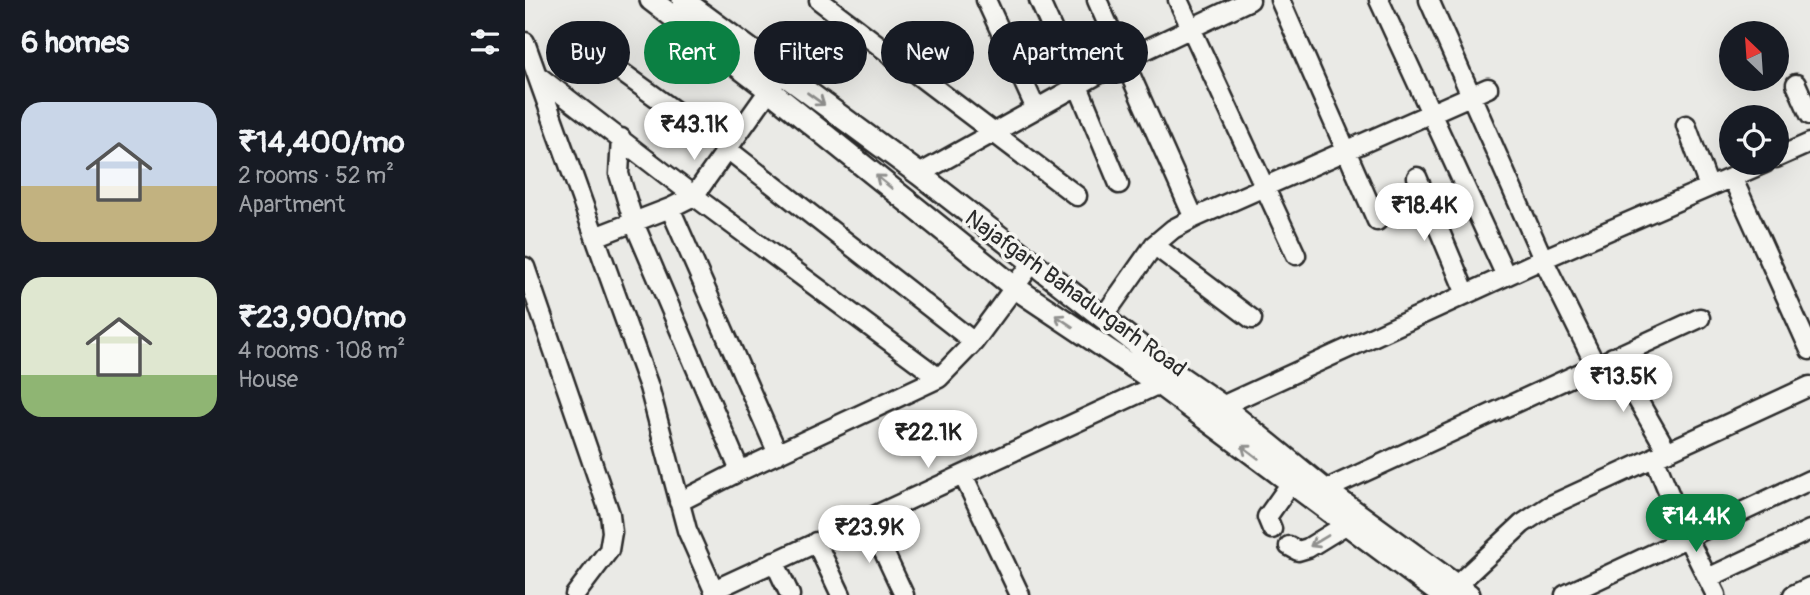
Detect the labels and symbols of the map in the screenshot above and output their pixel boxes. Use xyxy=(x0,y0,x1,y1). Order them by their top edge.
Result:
north arrow xyxy=(1719,21,1789,91)
one-way arrow xyxy=(806,92,825,107)
pin: ₹43.1K xyxy=(637,102,751,162)
one-way arrow xyxy=(875,175,893,190)
pin: ₹18.4K xyxy=(1367,184,1481,243)
street label: Najafgarh Bahadurgarh Road xyxy=(959,203,1192,383)
one-way arrow xyxy=(1055,313,1075,327)
pin: ₹13.5K xyxy=(1566,354,1680,414)
pin: ₹22.1K xyxy=(871,410,985,470)
one-way arrow xyxy=(1241,445,1260,459)
pin: ₹14.4K xyxy=(1639,494,1753,554)
pin: ₹23.9K xyxy=(812,505,926,565)
one-way arrow xyxy=(1309,534,1329,548)

